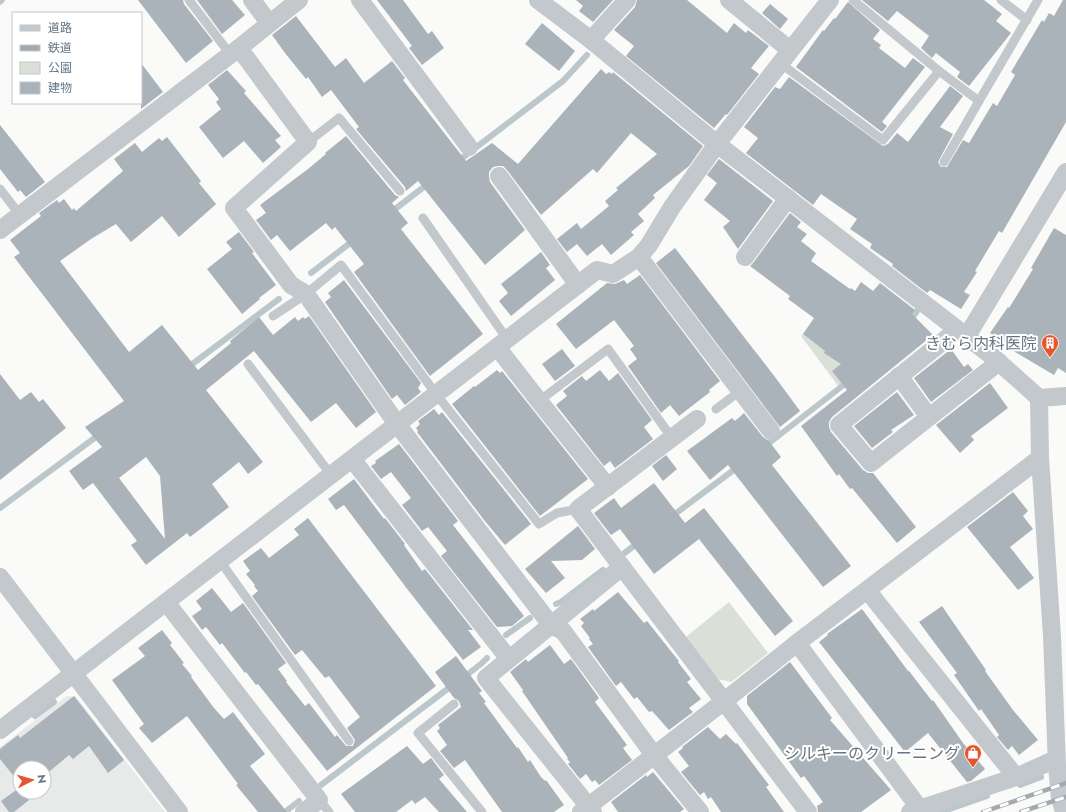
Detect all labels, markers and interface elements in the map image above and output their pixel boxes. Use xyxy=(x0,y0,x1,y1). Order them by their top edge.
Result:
legend xyxy=(12,12,142,104)
text: 道路 xyxy=(48,19,72,37)
text: 鉄道 xyxy=(48,39,72,57)
text: 公園 xyxy=(48,59,72,77)
text: 建物 xyxy=(48,79,72,97)
place label: きむら内科医院 xyxy=(925,332,1037,355)
building icon: きむら内科医院 xyxy=(1040,333,1060,358)
place label: シルキーのクリーニング xyxy=(784,742,960,765)
shop icon: シルキーのクリーニング xyxy=(963,743,983,768)
north arrow xyxy=(12,760,52,800)
text: N xyxy=(34,774,50,784)

